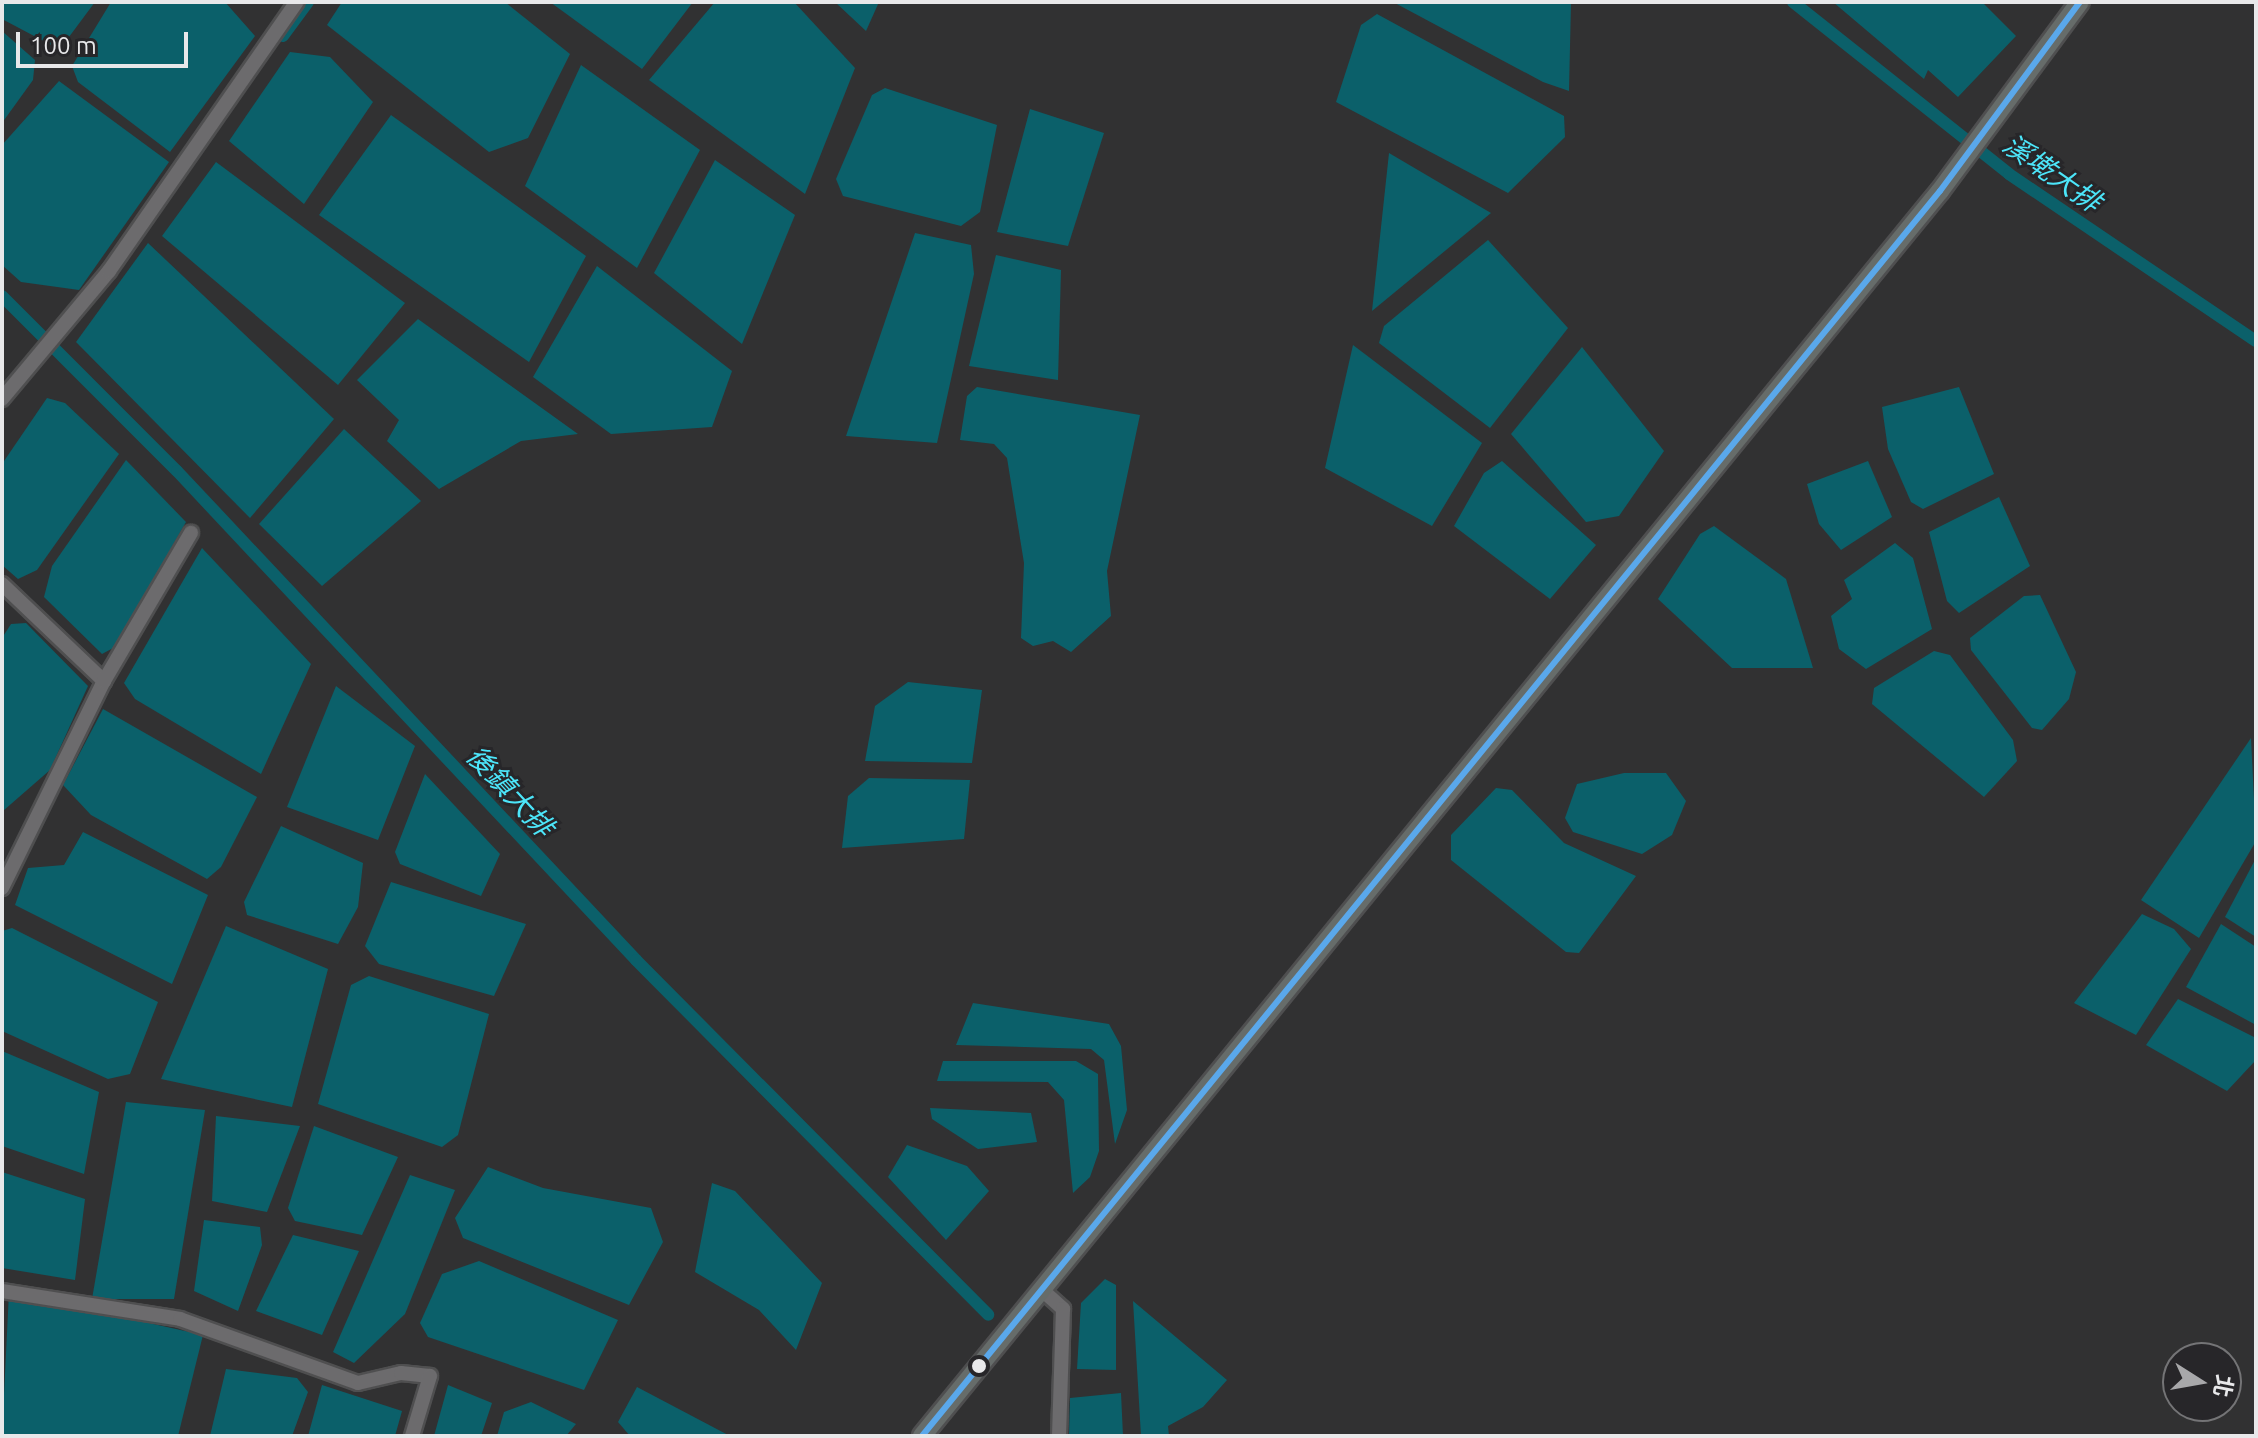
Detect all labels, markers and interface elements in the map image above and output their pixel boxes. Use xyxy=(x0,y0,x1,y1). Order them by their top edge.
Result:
scale bar xyxy=(20,16,192,66)
text: 100 m xyxy=(30,32,97,59)
water label: 溪墘大排 xyxy=(1996,127,2108,219)
water label: 後鎮大排 xyxy=(460,739,560,843)
north arrow xyxy=(2162,1342,2242,1422)
unlabelled marker xyxy=(971,1358,987,1374)
text: 北 xyxy=(2210,1373,2238,1399)

